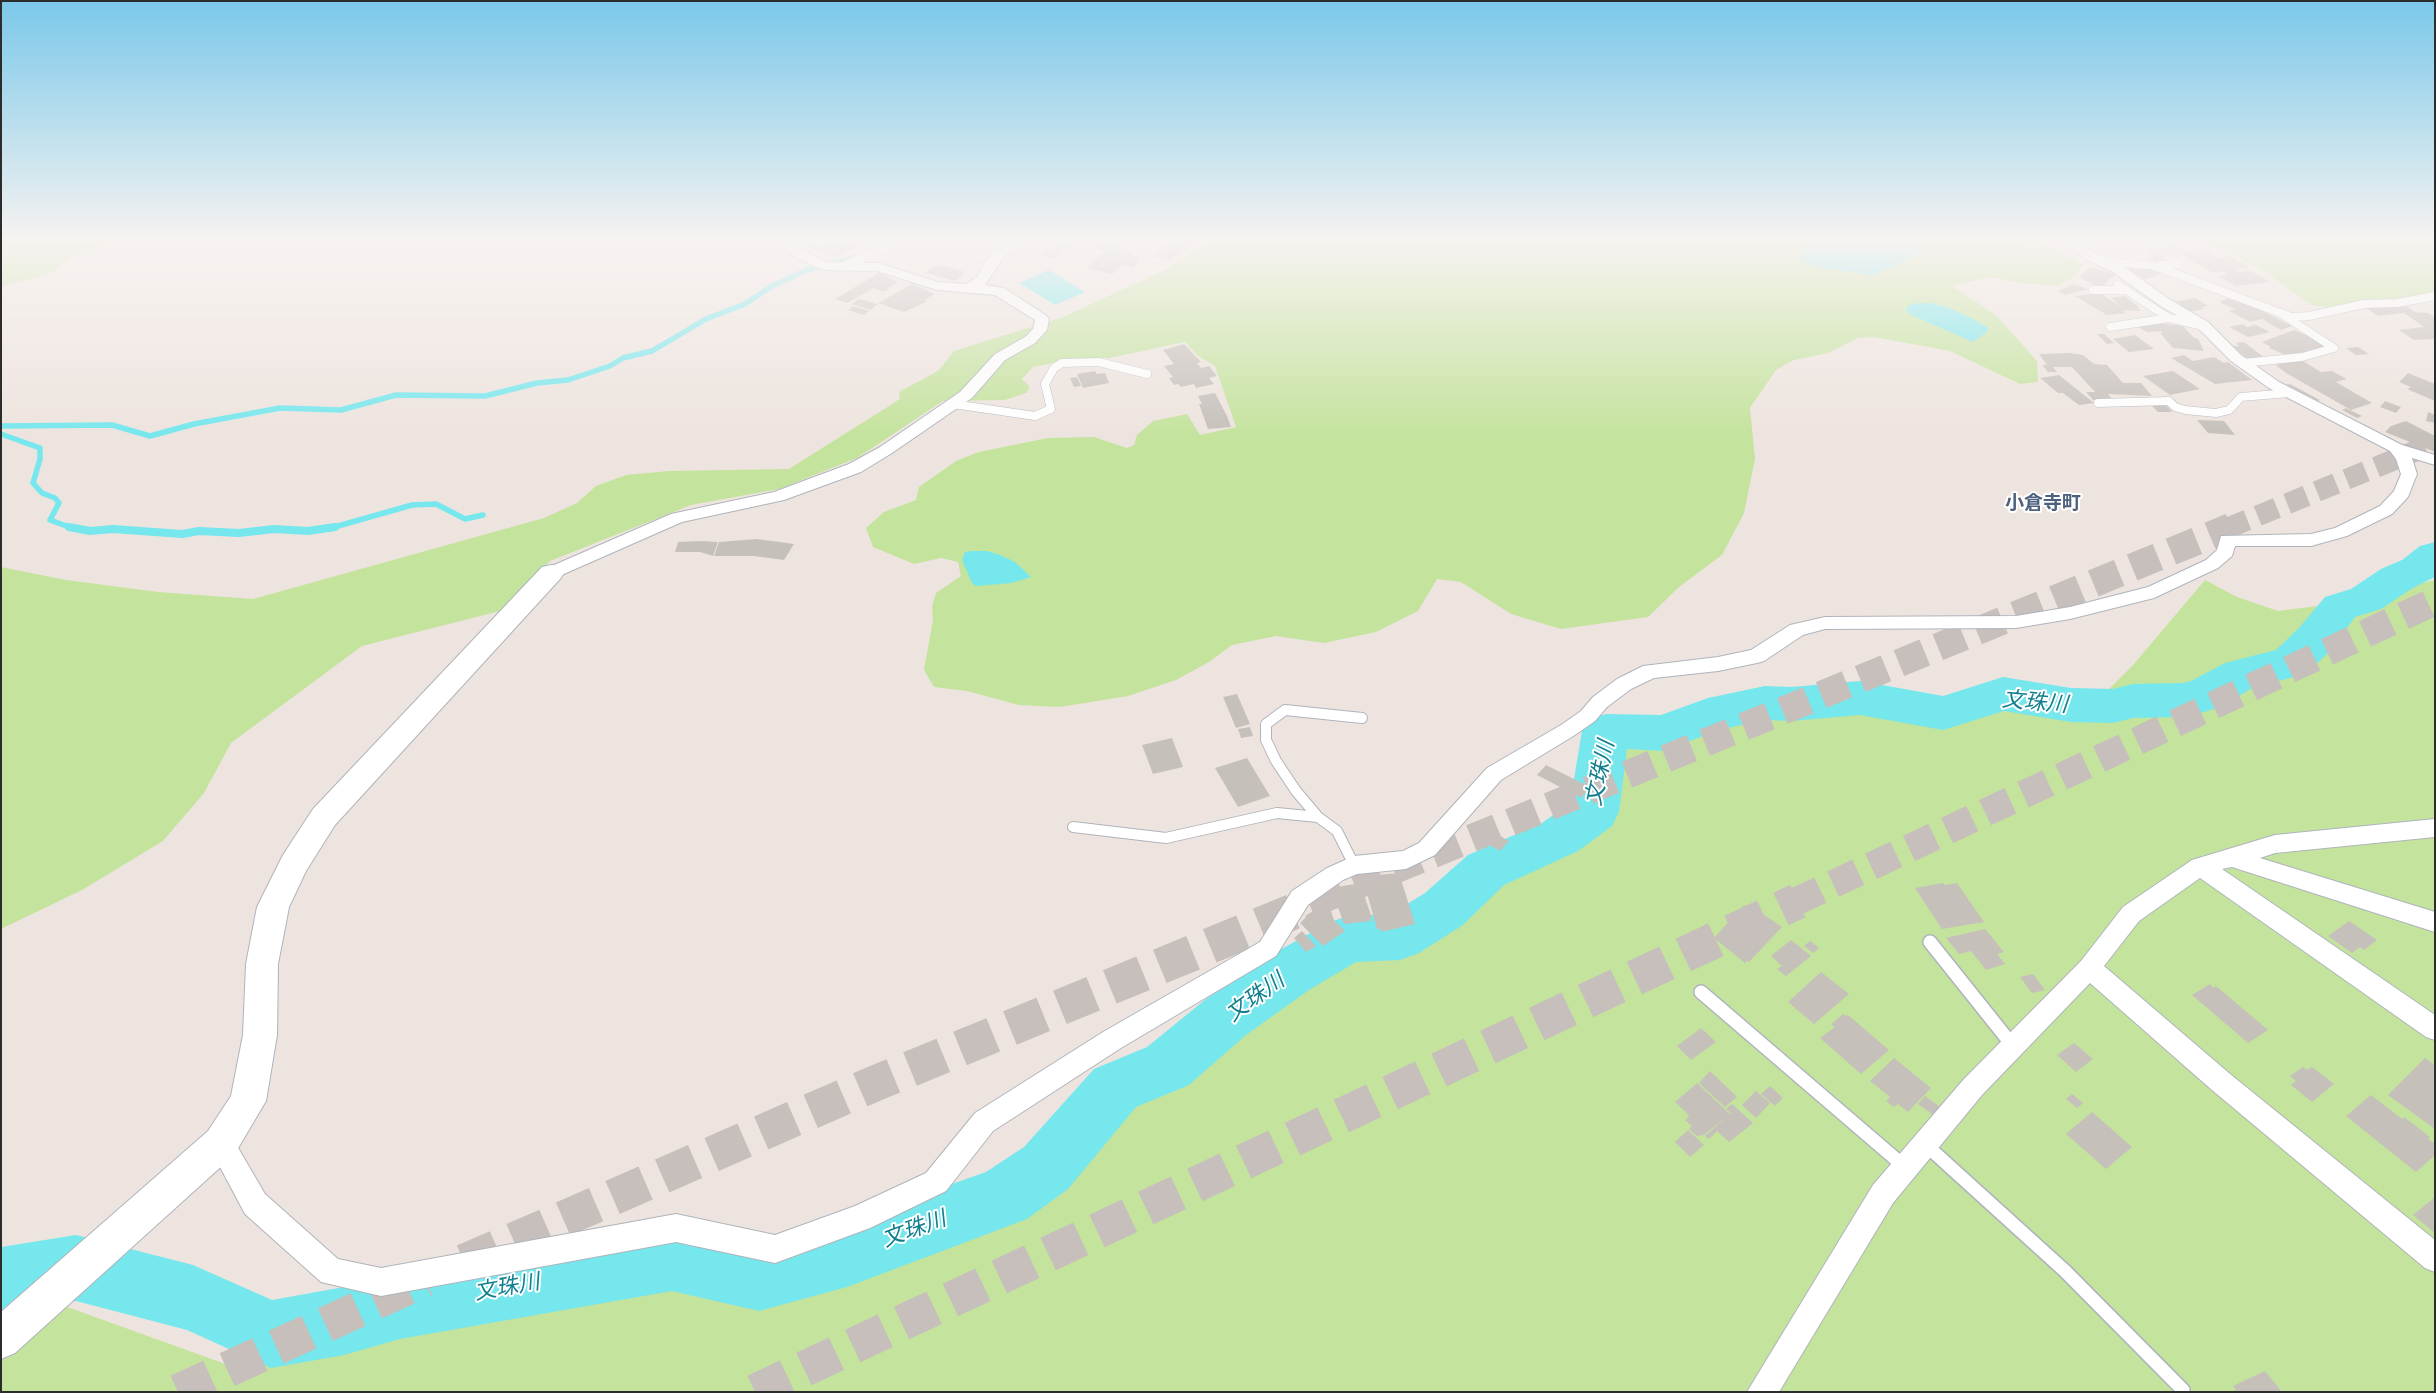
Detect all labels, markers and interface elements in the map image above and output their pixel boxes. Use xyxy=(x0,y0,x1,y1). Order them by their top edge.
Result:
district label: 小倉寺町 xyxy=(2005,492,2081,514)
water label: 文珠川 xyxy=(2001,686,2069,718)
water label: 文珠川 xyxy=(1580,738,1620,808)
water label: 文珠川 xyxy=(1221,967,1289,1027)
water label: 文珠川 xyxy=(878,1205,950,1253)
water label: 文珠川 xyxy=(472,1268,542,1306)

